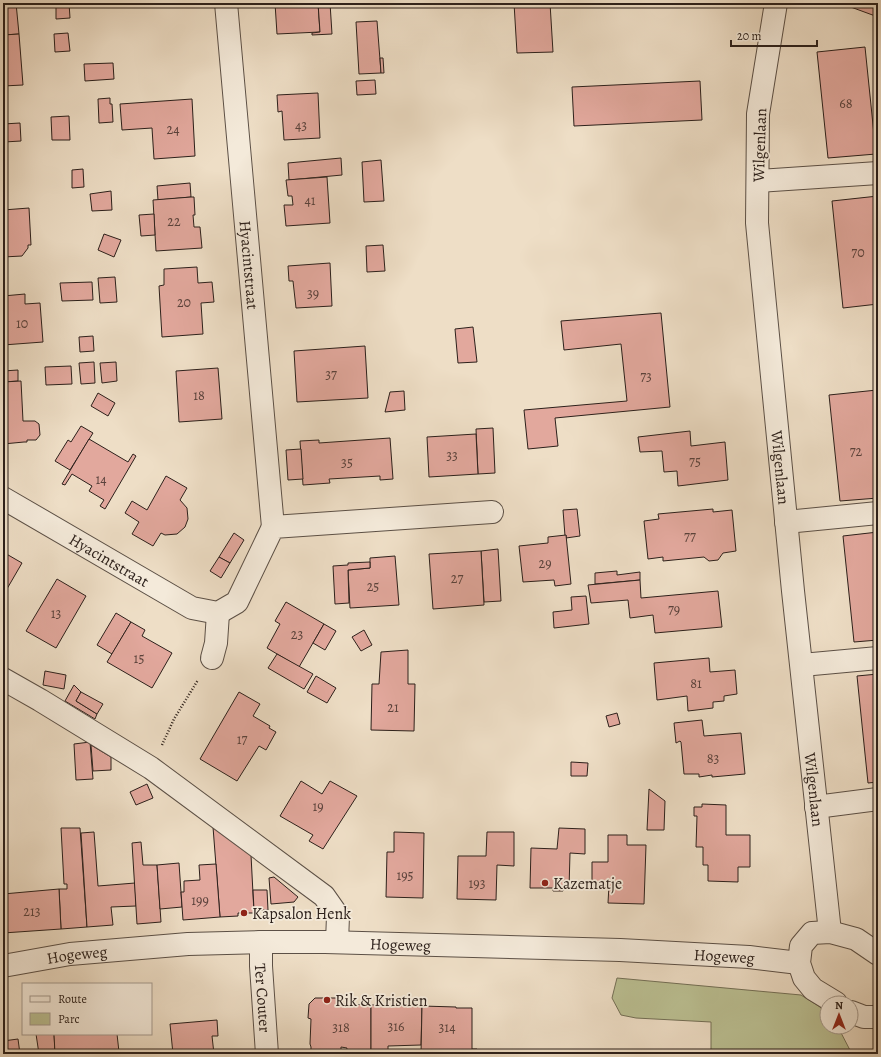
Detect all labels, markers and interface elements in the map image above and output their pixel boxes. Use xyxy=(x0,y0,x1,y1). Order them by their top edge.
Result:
scale bar xyxy=(731,22,817,48)
text: 20 m xyxy=(737,28,761,44)
house number: 68 xyxy=(839,94,853,113)
street label: Wilgenlaan xyxy=(748,107,772,184)
house number: 43 xyxy=(295,116,307,135)
house number: 24 xyxy=(167,120,180,139)
house number: 41 xyxy=(304,191,316,210)
house number: 22 xyxy=(167,212,181,231)
street label: Hyacintstraat xyxy=(234,220,263,310)
house number: 70 xyxy=(851,243,865,262)
house number: 39 xyxy=(307,284,319,303)
house number: 20 xyxy=(177,293,191,312)
house number: 10 xyxy=(16,314,28,333)
house number: 37 xyxy=(325,365,337,384)
house number: 73 xyxy=(640,367,652,386)
house number: 18 xyxy=(193,386,205,405)
street label: Wilgenlaan xyxy=(765,428,794,506)
house number: 72 xyxy=(850,442,863,461)
house number: 33 xyxy=(446,446,458,465)
house number: 75 xyxy=(689,452,701,471)
house number: 35 xyxy=(341,453,353,472)
house number: 14 xyxy=(95,470,107,489)
house number: 77 xyxy=(684,527,696,546)
street label: Hyacintstraat xyxy=(65,529,153,593)
house number: 29 xyxy=(538,554,552,573)
house number: 27 xyxy=(451,569,463,588)
house number: 25 xyxy=(367,577,379,596)
house number: 79 xyxy=(668,600,680,619)
house number: 13 xyxy=(51,604,61,623)
house number: 23 xyxy=(291,625,303,644)
house number: 15 xyxy=(134,649,144,668)
house number: 81 xyxy=(690,674,702,693)
house number: 21 xyxy=(387,698,399,717)
house number: 17 xyxy=(237,730,247,749)
house number: 83 xyxy=(707,749,719,768)
street label: Wilgenlaan xyxy=(799,751,829,828)
house number: 19 xyxy=(312,797,324,816)
house number: 195 xyxy=(396,866,414,885)
place label: Kazematje xyxy=(553,873,622,895)
house number: 193 xyxy=(469,874,486,893)
marker: Kazematje xyxy=(540,878,550,888)
house number: 199 xyxy=(191,891,209,910)
house number: 213 xyxy=(23,902,41,921)
place label: Kapsalon Henk xyxy=(252,903,351,925)
marker: Kapsalon Henk xyxy=(239,908,249,918)
street label: Hogeweg xyxy=(370,933,431,957)
street label: Hogeweg xyxy=(45,941,108,970)
street label: Hogeweg xyxy=(693,944,756,970)
street label: Ter Couter xyxy=(249,963,276,1033)
legend xyxy=(22,983,152,1035)
place label: Rik & Kristien xyxy=(335,990,428,1012)
text: Route xyxy=(58,991,87,1007)
marker: Rik & Kristien xyxy=(322,995,332,1005)
north arrow xyxy=(819,995,859,1035)
text: N xyxy=(835,998,843,1013)
text: Parc xyxy=(58,1011,80,1027)
house number: 316 xyxy=(387,1017,405,1036)
house number: 318 xyxy=(332,1018,350,1037)
house number: 314 xyxy=(439,1018,455,1037)

